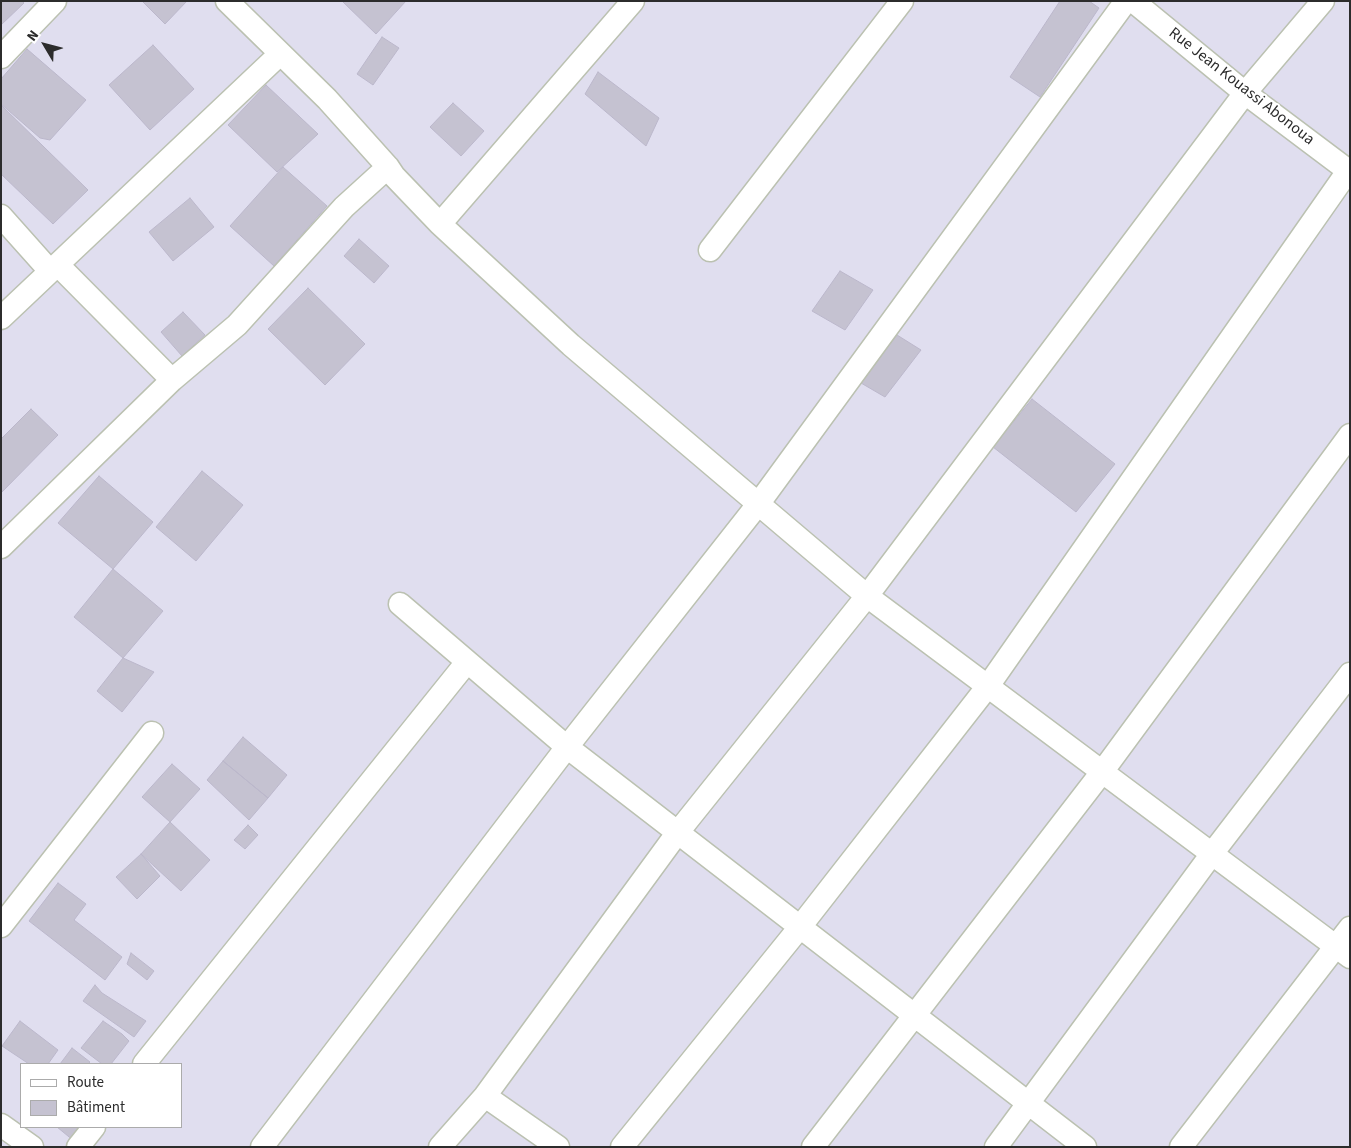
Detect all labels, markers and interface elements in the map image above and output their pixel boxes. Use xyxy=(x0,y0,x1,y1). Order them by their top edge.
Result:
north arrow xyxy=(20,20,70,70)
street label: Rue Jean Kouassi Abonoua xyxy=(1164,24,1318,150)
text: N xyxy=(22,26,44,46)
legend xyxy=(20,1063,182,1128)
text: Route xyxy=(67,1072,104,1093)
text: Bâtiment xyxy=(67,1097,125,1118)

